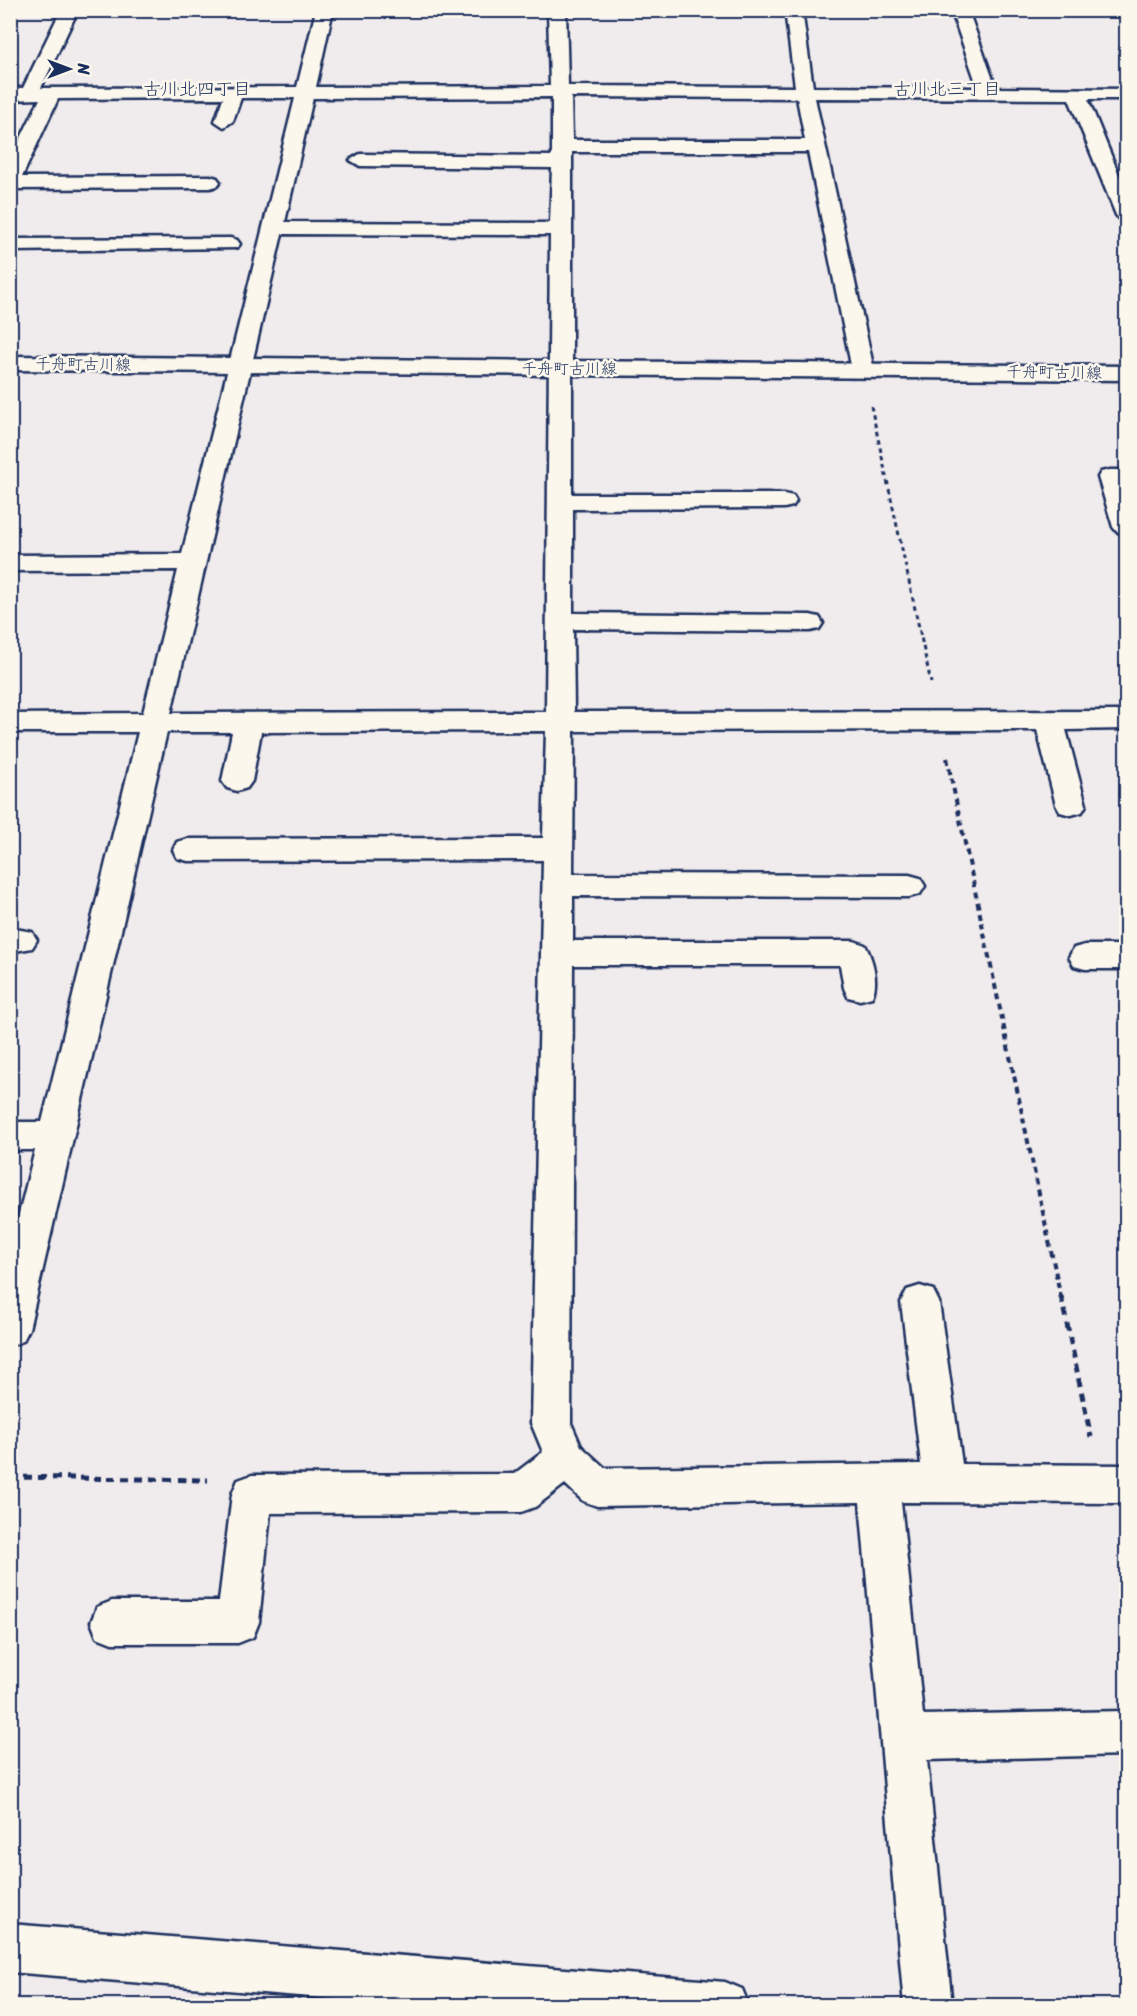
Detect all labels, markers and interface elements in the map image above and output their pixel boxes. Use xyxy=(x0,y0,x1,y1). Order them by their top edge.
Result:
north arrow xyxy=(39,39,99,99)
text: N xyxy=(69,62,98,75)
district label: 古川北四丁目 xyxy=(143,73,251,105)
district label: 古川北三丁目 xyxy=(893,73,1001,105)
street label: 千舟町古川線 xyxy=(35,349,131,379)
street label: 千舟町古川線 xyxy=(521,354,617,383)
street label: 千舟町古川線 xyxy=(1006,357,1102,387)

